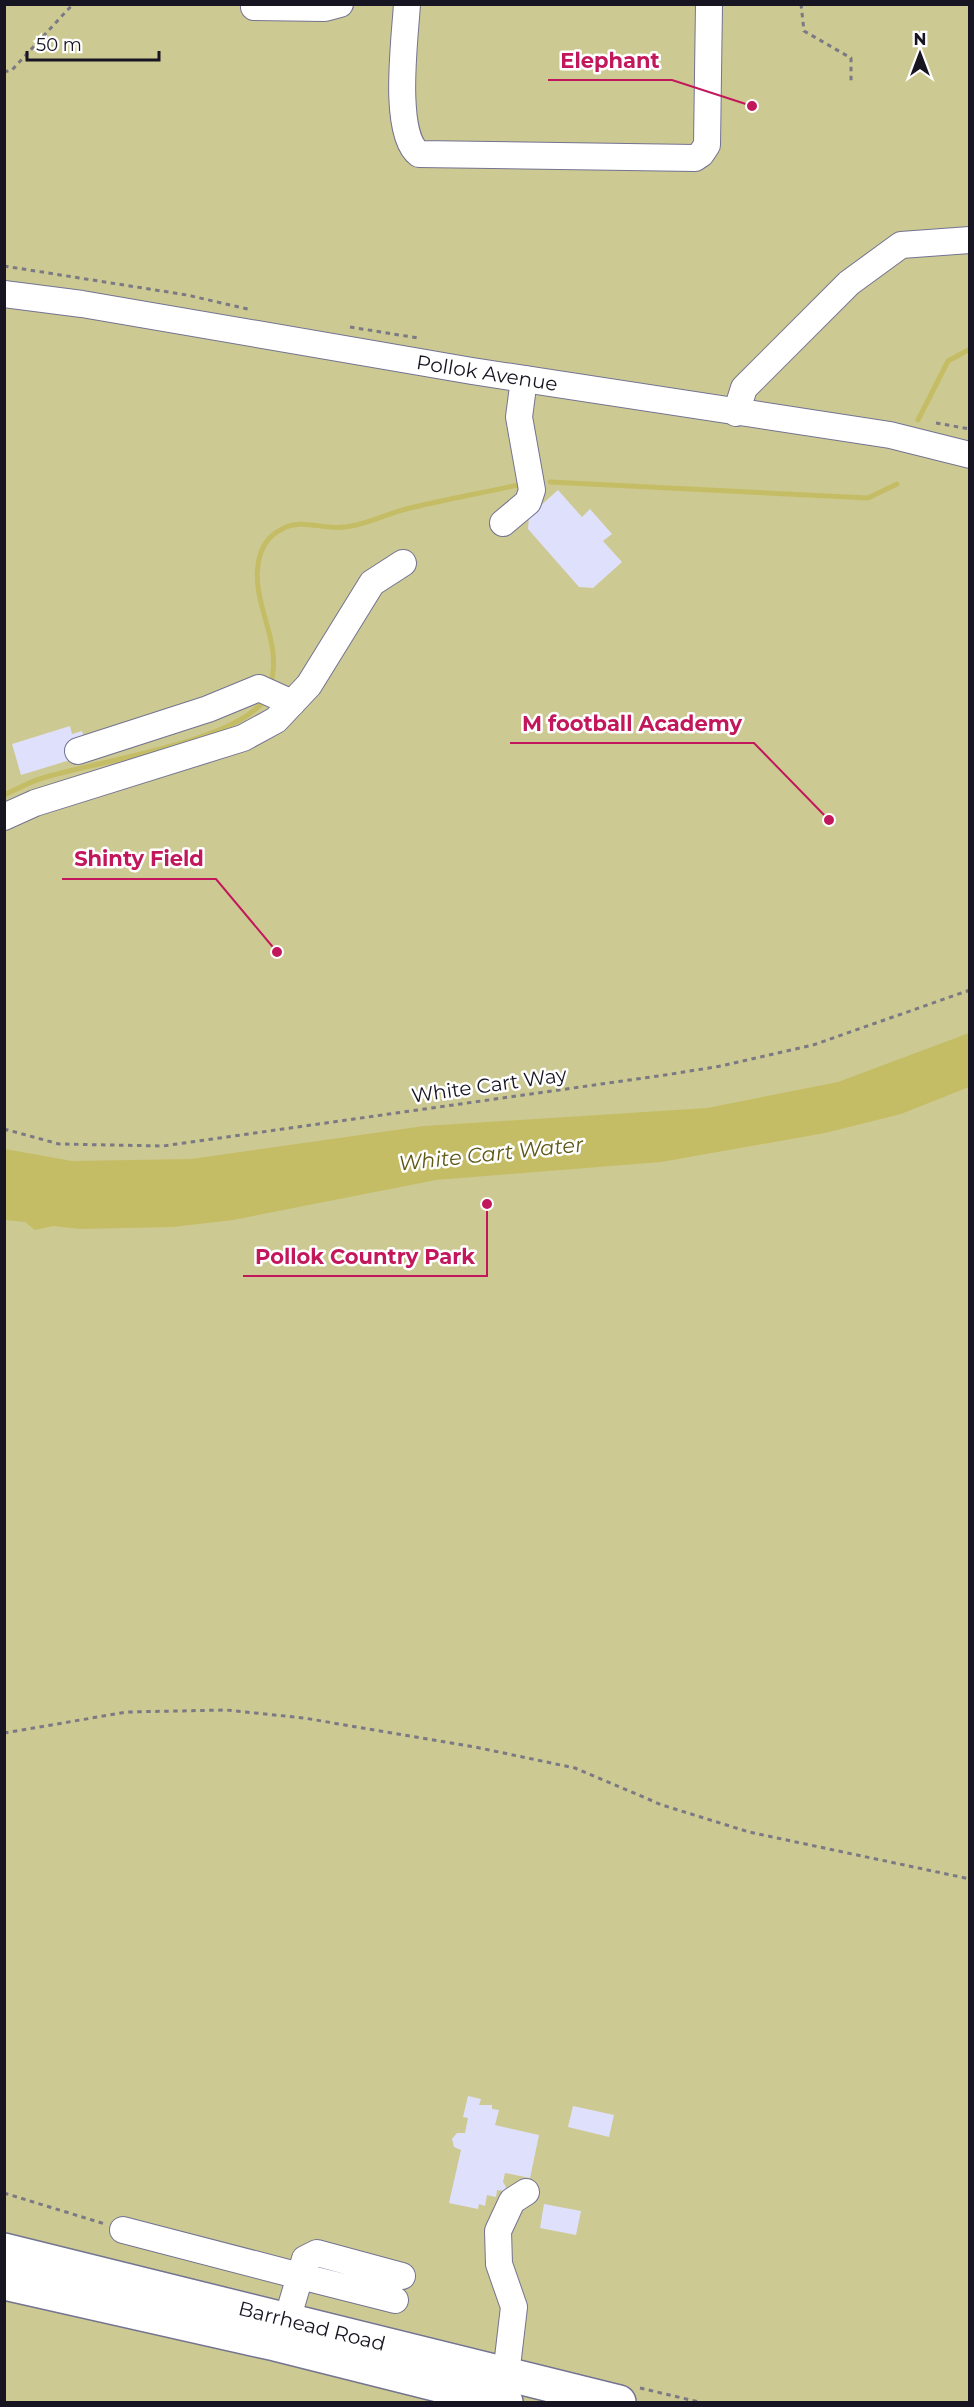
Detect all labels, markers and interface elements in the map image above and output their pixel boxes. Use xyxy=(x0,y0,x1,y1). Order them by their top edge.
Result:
scale bar xyxy=(27,24,159,62)
north arrow xyxy=(890,24,950,84)
text: N xyxy=(914,30,926,49)
text: 50 m xyxy=(36,34,82,56)
callout: Elephant xyxy=(548,41,672,80)
text: Elephant xyxy=(560,48,660,73)
street label: Pollok Avenue xyxy=(415,350,559,396)
callout: M football Academy xyxy=(510,704,754,743)
text: M football Academy xyxy=(522,711,742,736)
callout: Shinty Field xyxy=(62,840,216,879)
text: Shinty Field xyxy=(74,846,204,871)
street label: White Cart Way xyxy=(410,1062,568,1108)
water label: White Cart Water xyxy=(397,1131,585,1176)
callout: Pollok Country Park xyxy=(243,1237,487,1276)
text: Pollok Country Park xyxy=(255,1244,475,1269)
street label: Barrhead Road xyxy=(236,2296,388,2356)

